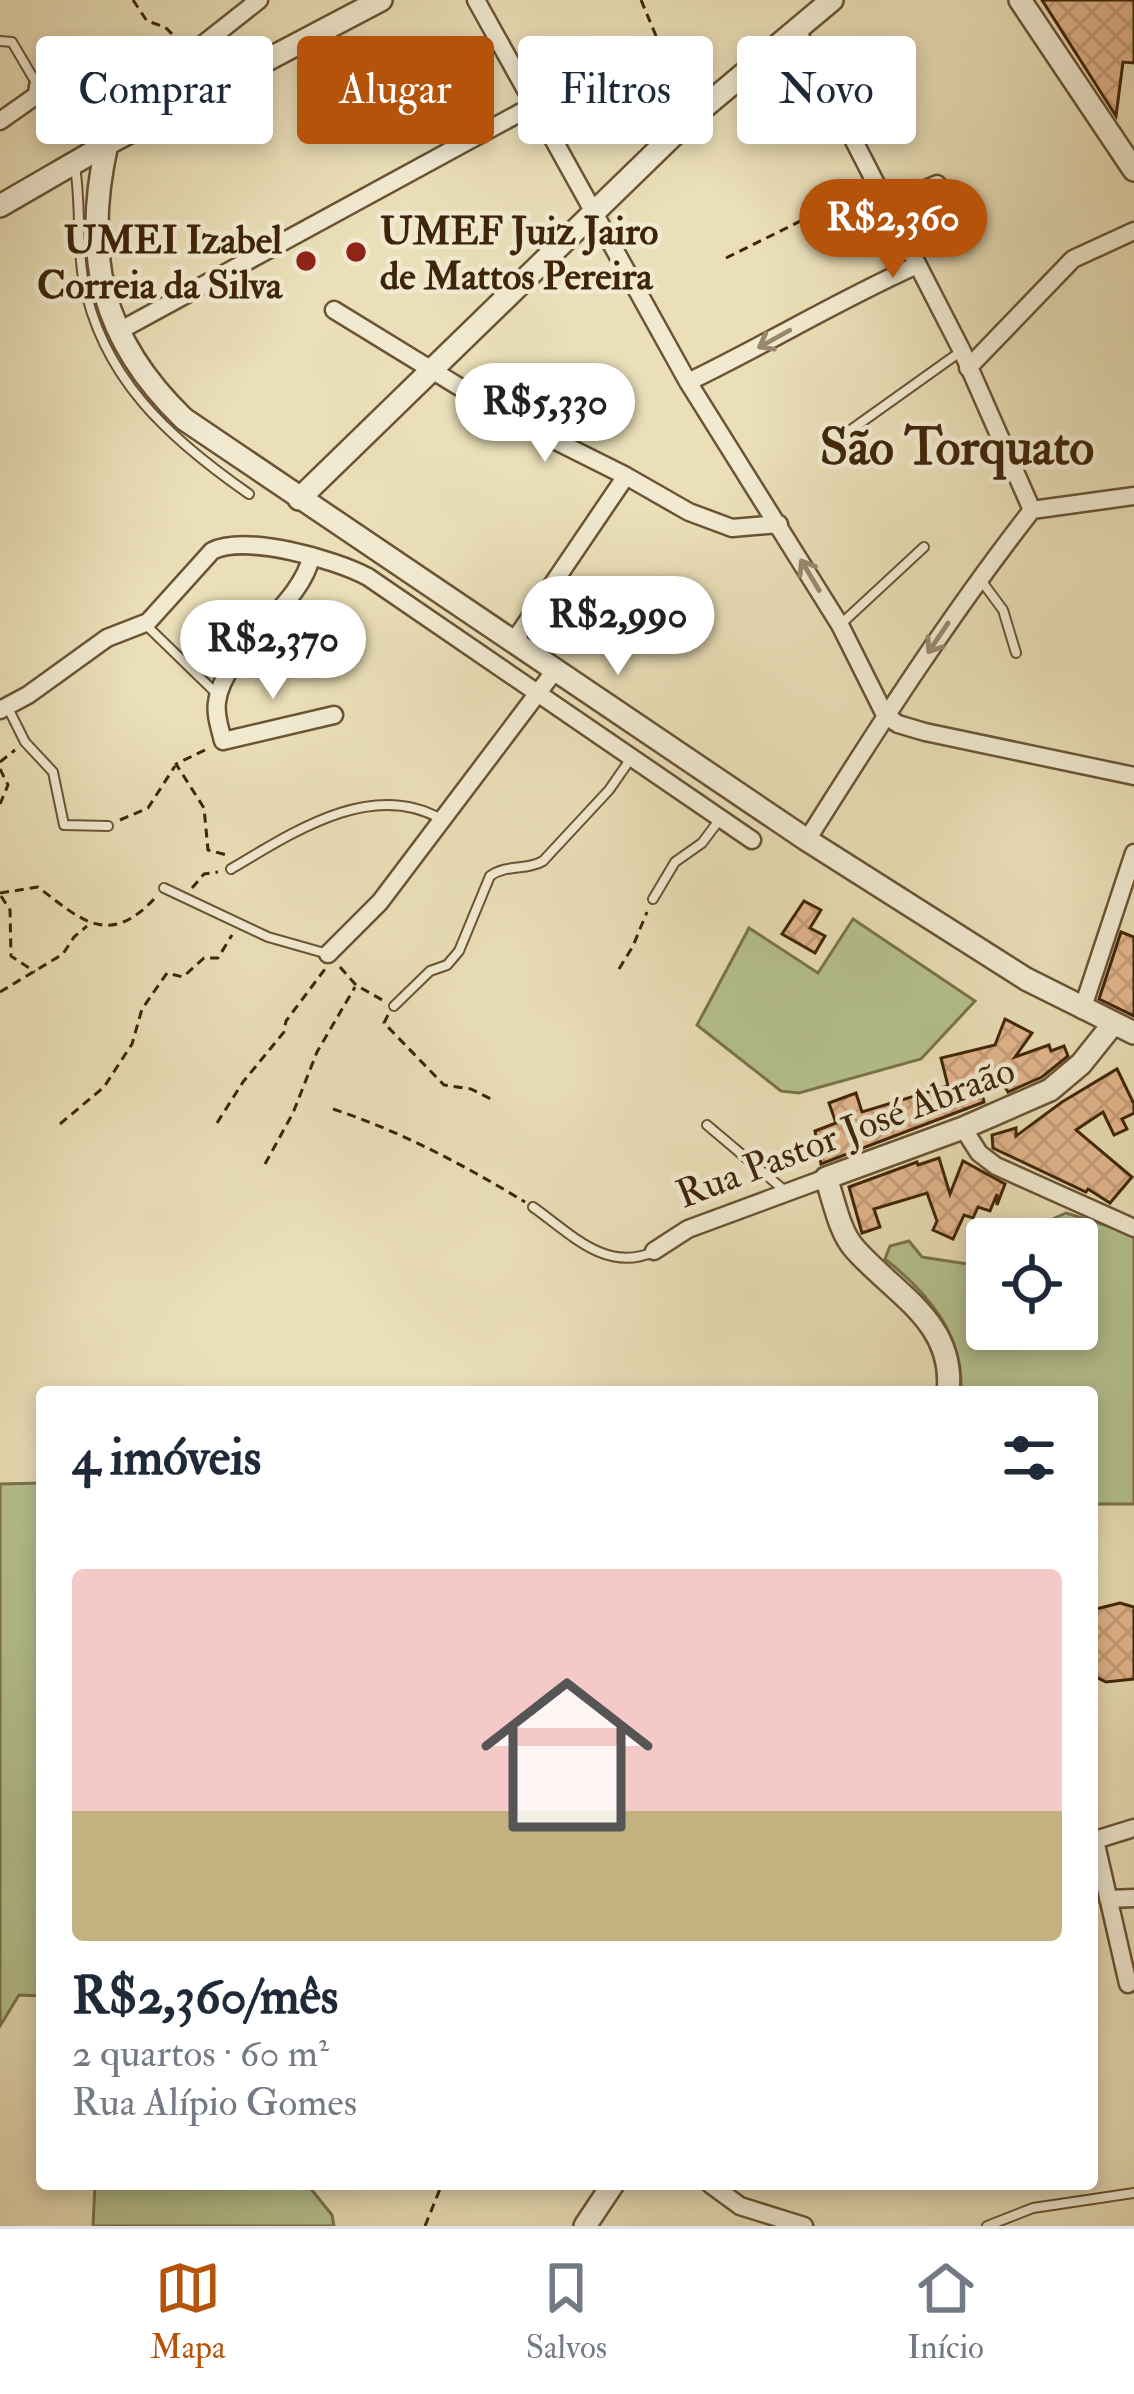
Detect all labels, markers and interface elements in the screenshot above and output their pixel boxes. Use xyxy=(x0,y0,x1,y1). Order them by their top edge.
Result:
chip: Comprar xyxy=(36,36,273,144)
chip: Alugar xyxy=(297,36,494,144)
chip: Filtros xyxy=(518,36,713,144)
chip: Novo xyxy=(737,36,916,144)
pin: R$2,360 xyxy=(782,179,1004,281)
text: R$2,360 xyxy=(826,193,960,242)
place label: UMEF Juiz Jairo de Mattos Pereira xyxy=(380,207,659,301)
place label: UMEI Izabel Correia da Silva xyxy=(37,216,283,310)
marker: UMEF Juiz Jairo de Mattos Pereira xyxy=(343,239,369,265)
marker: UMEI Izabel Correia da Silva xyxy=(293,248,319,274)
one-way arrow xyxy=(757,328,792,351)
pin: R$5,330 xyxy=(434,363,656,465)
text: R$5,330 xyxy=(482,377,608,426)
district label: São Torquato xyxy=(820,416,1094,480)
one-way arrow xyxy=(798,559,822,593)
pin: R$2,990 xyxy=(507,576,729,678)
text: R$2,990 xyxy=(549,590,687,639)
pin: R$2,370 xyxy=(162,600,384,702)
text: R$2,370 xyxy=(207,614,339,663)
one-way arrow xyxy=(926,621,951,654)
street label: Rua Pastor José Abraão xyxy=(670,1045,1021,1219)
map controls xyxy=(966,1218,1098,1350)
button: locate xyxy=(966,1218,1098,1350)
icon: filters xyxy=(996,1425,1062,1491)
text: 4 imóveis xyxy=(72,1426,261,1490)
icon: home xyxy=(459,1647,675,1863)
text: R$2,360/mês xyxy=(72,1965,338,2029)
text: 2 quartos · 60 m² xyxy=(72,2029,329,2078)
text: Rua Alípio Gomes xyxy=(72,2078,357,2127)
tab: Mapa xyxy=(150,2255,226,2368)
tab: Salvos xyxy=(526,2255,607,2368)
tab: Início xyxy=(907,2255,984,2368)

